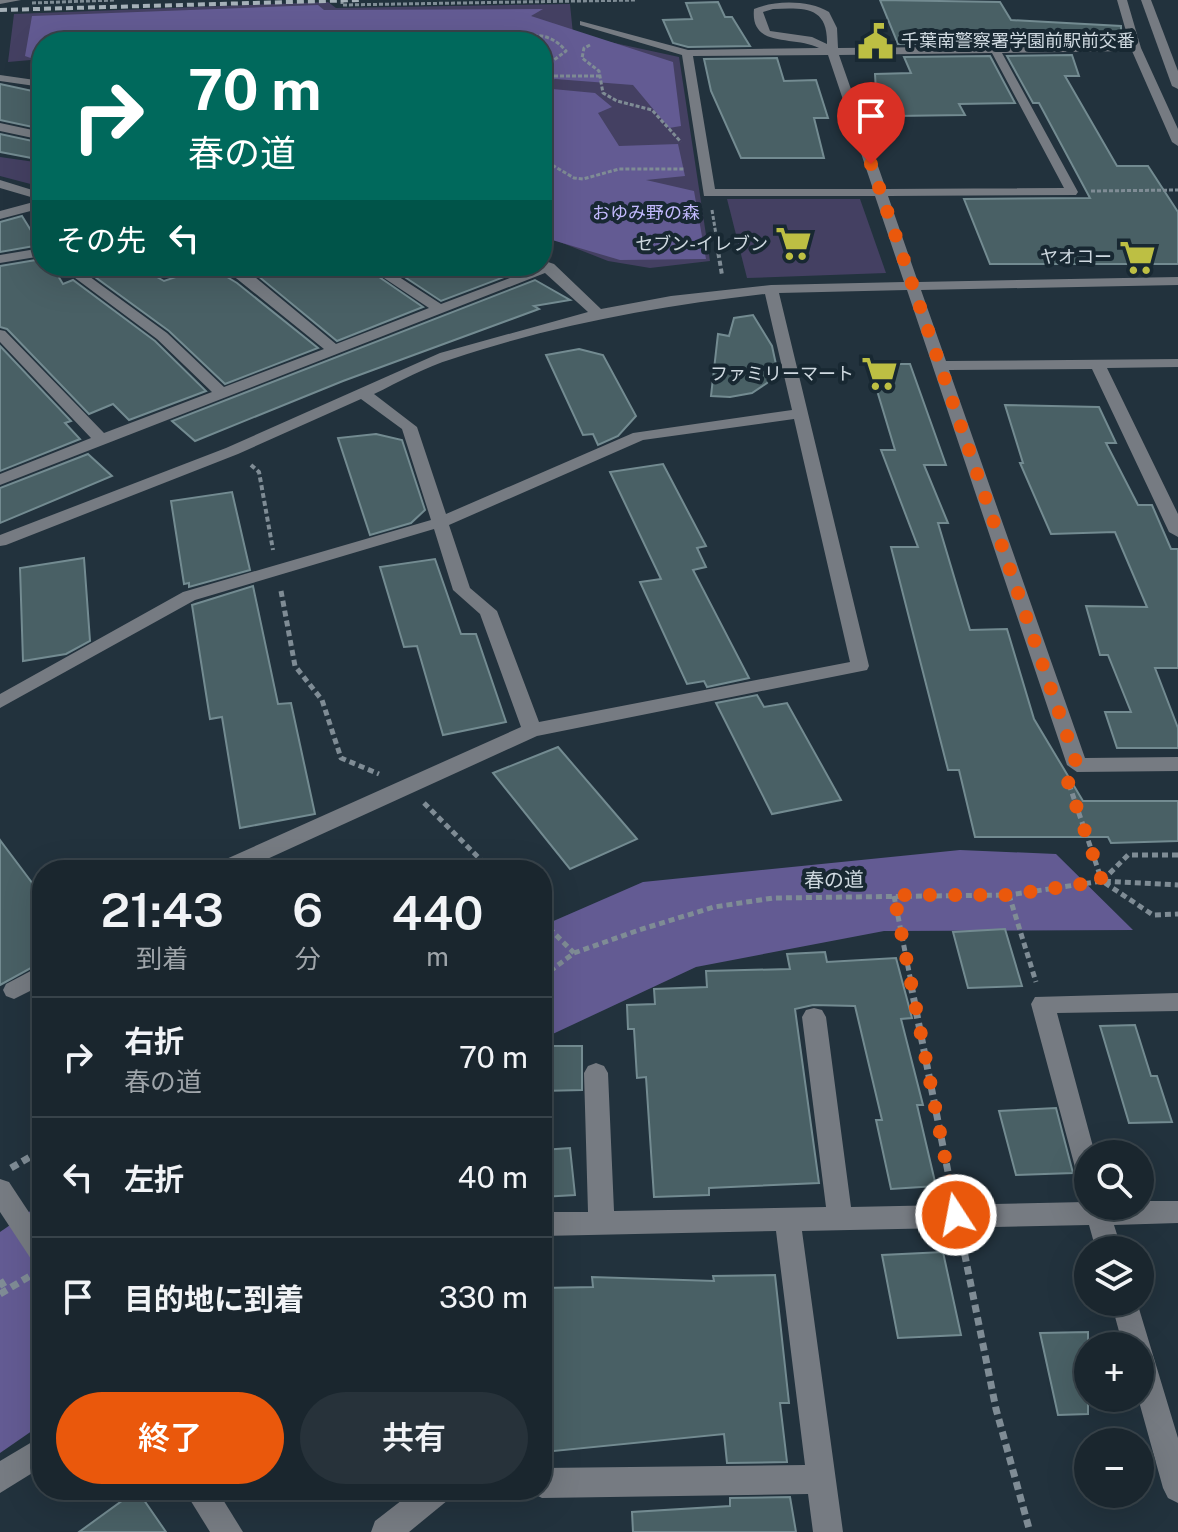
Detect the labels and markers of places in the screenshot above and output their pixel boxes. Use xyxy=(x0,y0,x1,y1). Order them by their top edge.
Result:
public building icon: 千葉南警察署学園前駅前交番 xyxy=(856,22,894,60)
place label: 千葉南警察署学園前駅前交番 xyxy=(901,30,1135,51)
pin xyxy=(837,82,905,164)
supermarket icon: セブン-イレブン xyxy=(775,225,813,263)
place label: セブン-イレブン xyxy=(635,233,768,254)
supermarket icon: ヤオコー xyxy=(1119,238,1157,276)
place label: ヤオコー xyxy=(1040,246,1112,267)
supermarket icon: ファミリーマート xyxy=(861,355,899,393)
place label: ファミリーマート xyxy=(710,363,854,384)

